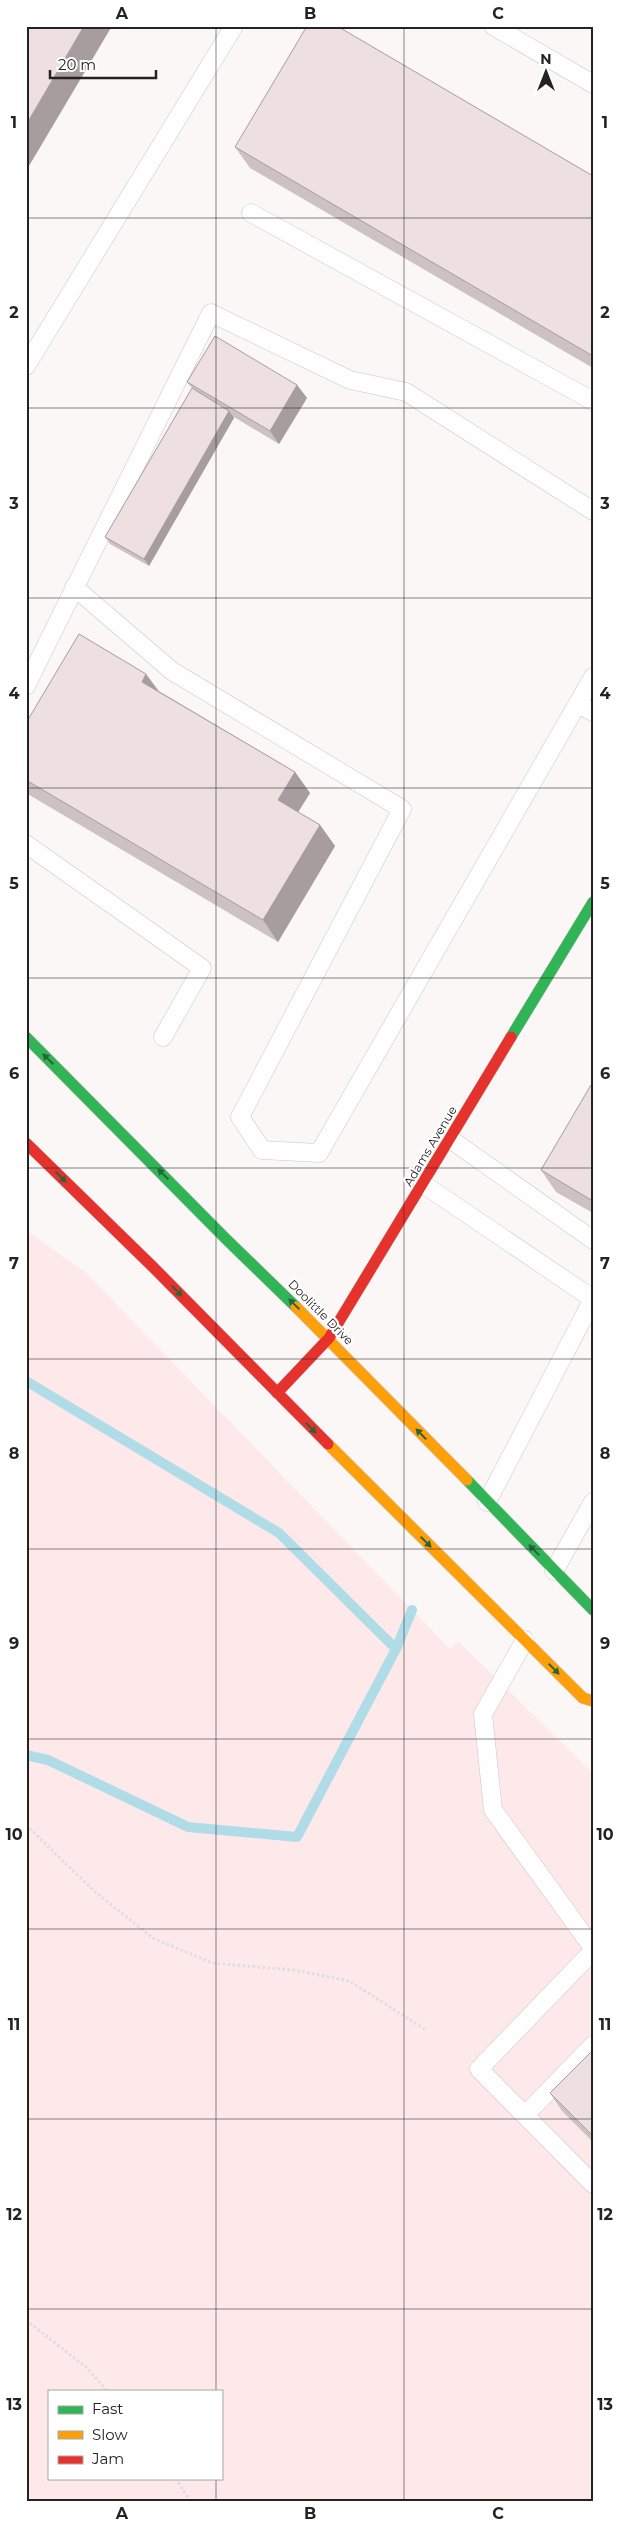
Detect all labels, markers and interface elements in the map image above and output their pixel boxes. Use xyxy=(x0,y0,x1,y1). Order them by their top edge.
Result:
text: A xyxy=(115,4,129,23)
text: B xyxy=(304,4,316,23)
text: C xyxy=(492,4,504,23)
scale bar xyxy=(50,48,156,80)
north arrow xyxy=(522,48,572,98)
text: N xyxy=(540,50,552,68)
text: 20 m xyxy=(58,55,96,74)
text: 1 xyxy=(11,113,17,132)
text: 1 xyxy=(602,113,608,132)
text: 2 xyxy=(9,303,19,322)
text: 2 xyxy=(600,303,610,322)
text: 3 xyxy=(8,494,19,513)
text: 3 xyxy=(599,494,610,513)
text: 4 xyxy=(8,684,20,703)
text: 4 xyxy=(599,684,611,703)
text: 5 xyxy=(9,874,19,893)
text: 5 xyxy=(600,874,610,893)
one-way arrow xyxy=(42,1053,54,1065)
text: 6 xyxy=(9,1064,19,1083)
text: 6 xyxy=(600,1064,610,1083)
street label: Adams Avenue xyxy=(400,1103,460,1189)
one-way arrow xyxy=(157,1168,169,1180)
one-way arrow xyxy=(55,1171,67,1183)
text: 7 xyxy=(9,1254,19,1273)
text: 7 xyxy=(600,1254,610,1273)
street label: Doolittle Drive xyxy=(285,1276,357,1348)
one-way arrow xyxy=(171,1285,183,1297)
one-way arrow xyxy=(288,1298,300,1310)
one-way arrow xyxy=(305,1421,317,1433)
one-way arrow xyxy=(415,1428,427,1440)
text: 8 xyxy=(9,1444,19,1463)
text: 8 xyxy=(600,1444,610,1463)
one-way arrow xyxy=(420,1536,432,1548)
one-way arrow xyxy=(529,1545,541,1557)
text: 9 xyxy=(9,1634,19,1653)
text: 9 xyxy=(600,1634,610,1653)
one-way arrow xyxy=(548,1663,560,1675)
text: 10 xyxy=(5,1825,23,1844)
text: 10 xyxy=(596,1825,614,1844)
text: 11 xyxy=(8,2015,20,2034)
text: 11 xyxy=(599,2015,611,2034)
text: 12 xyxy=(6,2205,22,2224)
text: 12 xyxy=(597,2205,613,2224)
legend xyxy=(48,2390,222,2480)
text: 13 xyxy=(6,2395,22,2414)
text: 13 xyxy=(597,2395,613,2414)
text: Fast xyxy=(92,2399,123,2418)
text: Slow xyxy=(92,2425,128,2444)
text: Jam xyxy=(91,2449,124,2468)
text: A xyxy=(115,2504,129,2523)
text: B xyxy=(304,2504,316,2523)
text: C xyxy=(492,2504,504,2523)

